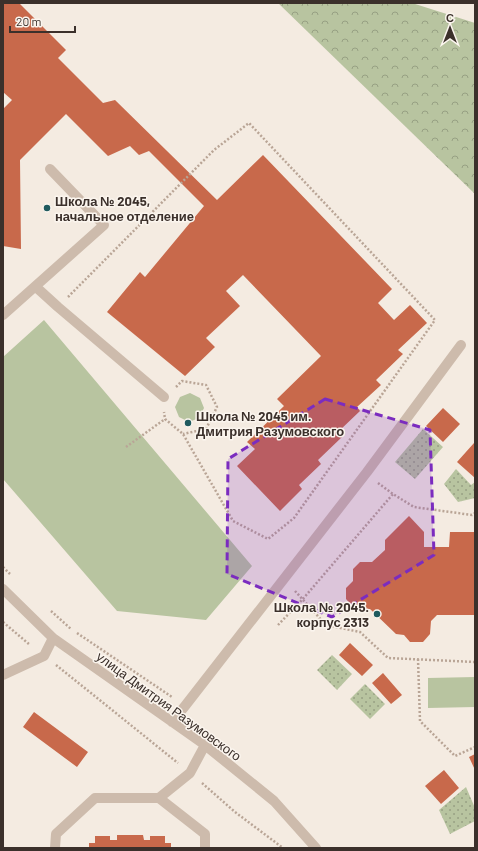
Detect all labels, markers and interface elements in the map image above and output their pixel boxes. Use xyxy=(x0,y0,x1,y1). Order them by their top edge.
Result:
scale bar xyxy=(10,8,75,34)
north arrow xyxy=(430,8,470,48)
text: С xyxy=(446,11,454,24)
text: 20 m xyxy=(16,14,42,28)
place label: Школа № 2045, начальное отделение xyxy=(55,193,194,224)
marker: Школа № 2045, начальное отделение xyxy=(42,203,52,213)
place label: Школа № 2045 им. Дмитрия Разумовского xyxy=(196,408,344,439)
marker: Школа № 2045 им. Дмитрия Разумовского xyxy=(183,418,193,428)
place label: Школа № 2045. корпус 2313 xyxy=(274,599,369,630)
marker: Школа № 2045. корпус 2313 xyxy=(372,609,382,619)
street label: улица Дмитрия Разумовского xyxy=(93,648,245,764)

